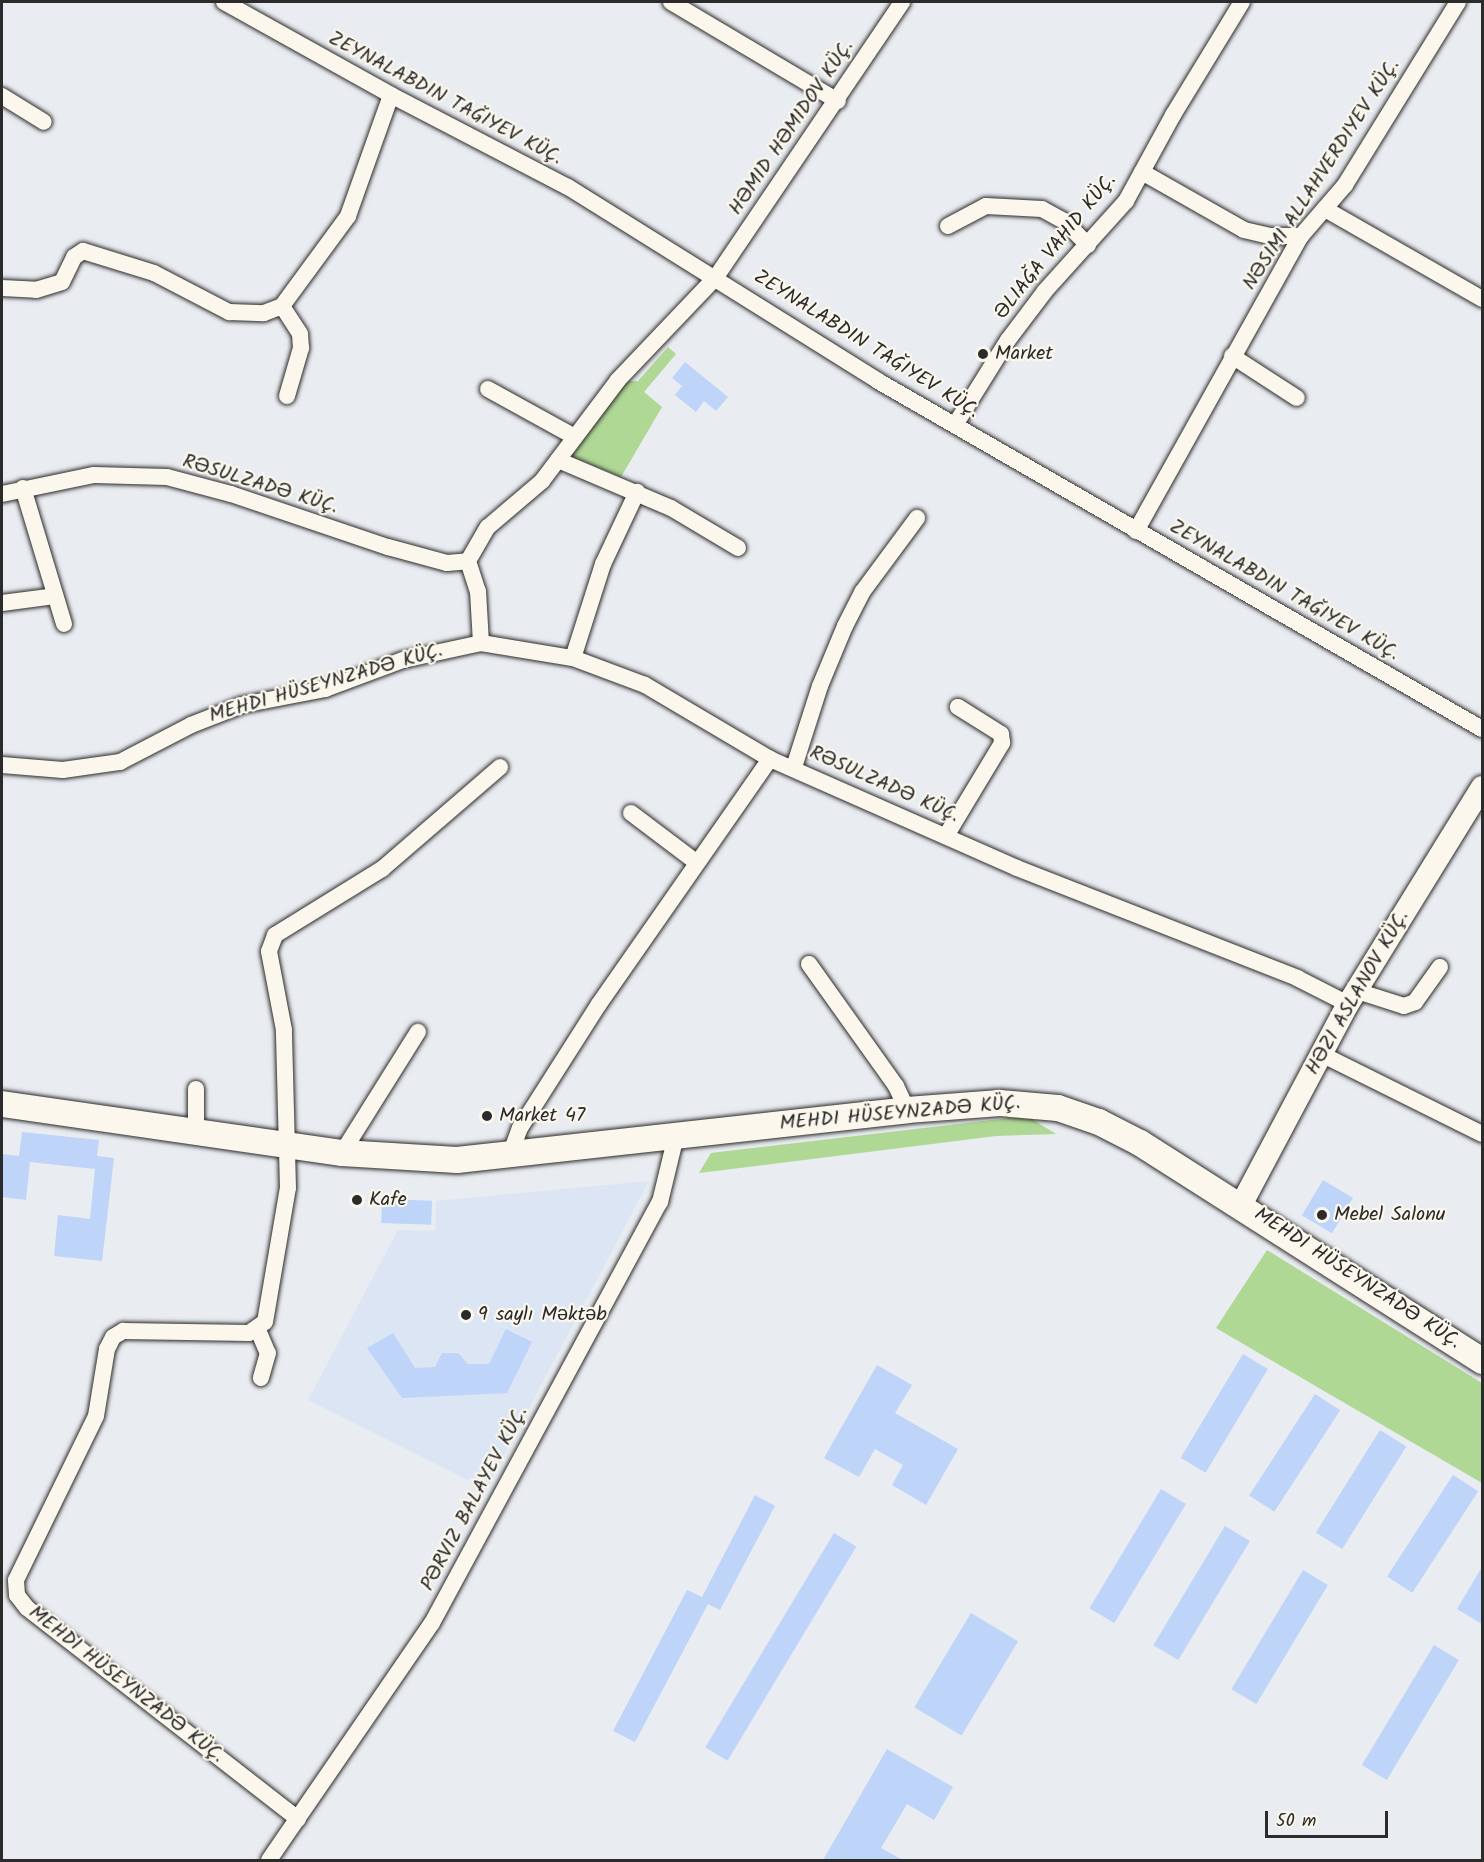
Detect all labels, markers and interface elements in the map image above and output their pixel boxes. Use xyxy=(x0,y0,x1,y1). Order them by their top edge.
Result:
street label: ZEYNALABDIN TAĞIYEV KÜÇ. xyxy=(324,27,566,171)
street label: HƏMID HƏMIDOV KÜÇ. xyxy=(724,36,860,220)
street label: NƏSIMI ALLAHVERDIYEV KÜÇ. xyxy=(1238,55,1406,295)
street label: ƏLIAĞA VAHID KÜÇ. xyxy=(990,169,1122,325)
street label: ZEYNALABDIN TAĞIYEV KÜÇ. xyxy=(749,266,983,424)
place label: Market xyxy=(995,342,1053,366)
marker: Market xyxy=(976,347,990,361)
street label: RƏSULZADƏ KÜÇ. xyxy=(179,450,341,520)
street label: ZEYNALABDIN TAĞIYEV KÜÇ. xyxy=(1165,515,1403,667)
street label: MEHDI HÜSEYNZADƏ KÜÇ. xyxy=(207,639,445,729)
street label: RƏSULZADƏ KÜÇ. xyxy=(805,741,963,829)
street label: HƏZI ASLANOV KÜÇ. xyxy=(1301,907,1415,1079)
street label: MEHDI HÜSEYNZADƏ KÜÇ. xyxy=(779,1092,1021,1136)
place label: Market 47 xyxy=(499,1104,585,1128)
marker: Market 47 xyxy=(480,1109,494,1123)
place label: Kafe xyxy=(369,1188,407,1212)
marker: Kafe xyxy=(350,1193,364,1207)
street label: MEHDI HÜSEYNZADƏ KÜÇ. xyxy=(1249,1203,1465,1355)
place label: Mebel Salonu xyxy=(1334,1203,1445,1227)
marker: Mebel Salonu xyxy=(1315,1208,1329,1222)
place label: 9 saylı Məktəb xyxy=(478,1303,607,1327)
marker: 9 saylı Məktəb xyxy=(459,1308,473,1322)
street label: PƏRVIZ BALAYEV KÜÇ. xyxy=(416,1403,534,1595)
street label: MEHDI HÜSEYNZADƏ KÜÇ. xyxy=(23,1601,229,1769)
scale bar xyxy=(1268,1799,1391,1837)
text: 50 m xyxy=(1276,1807,1316,1836)

